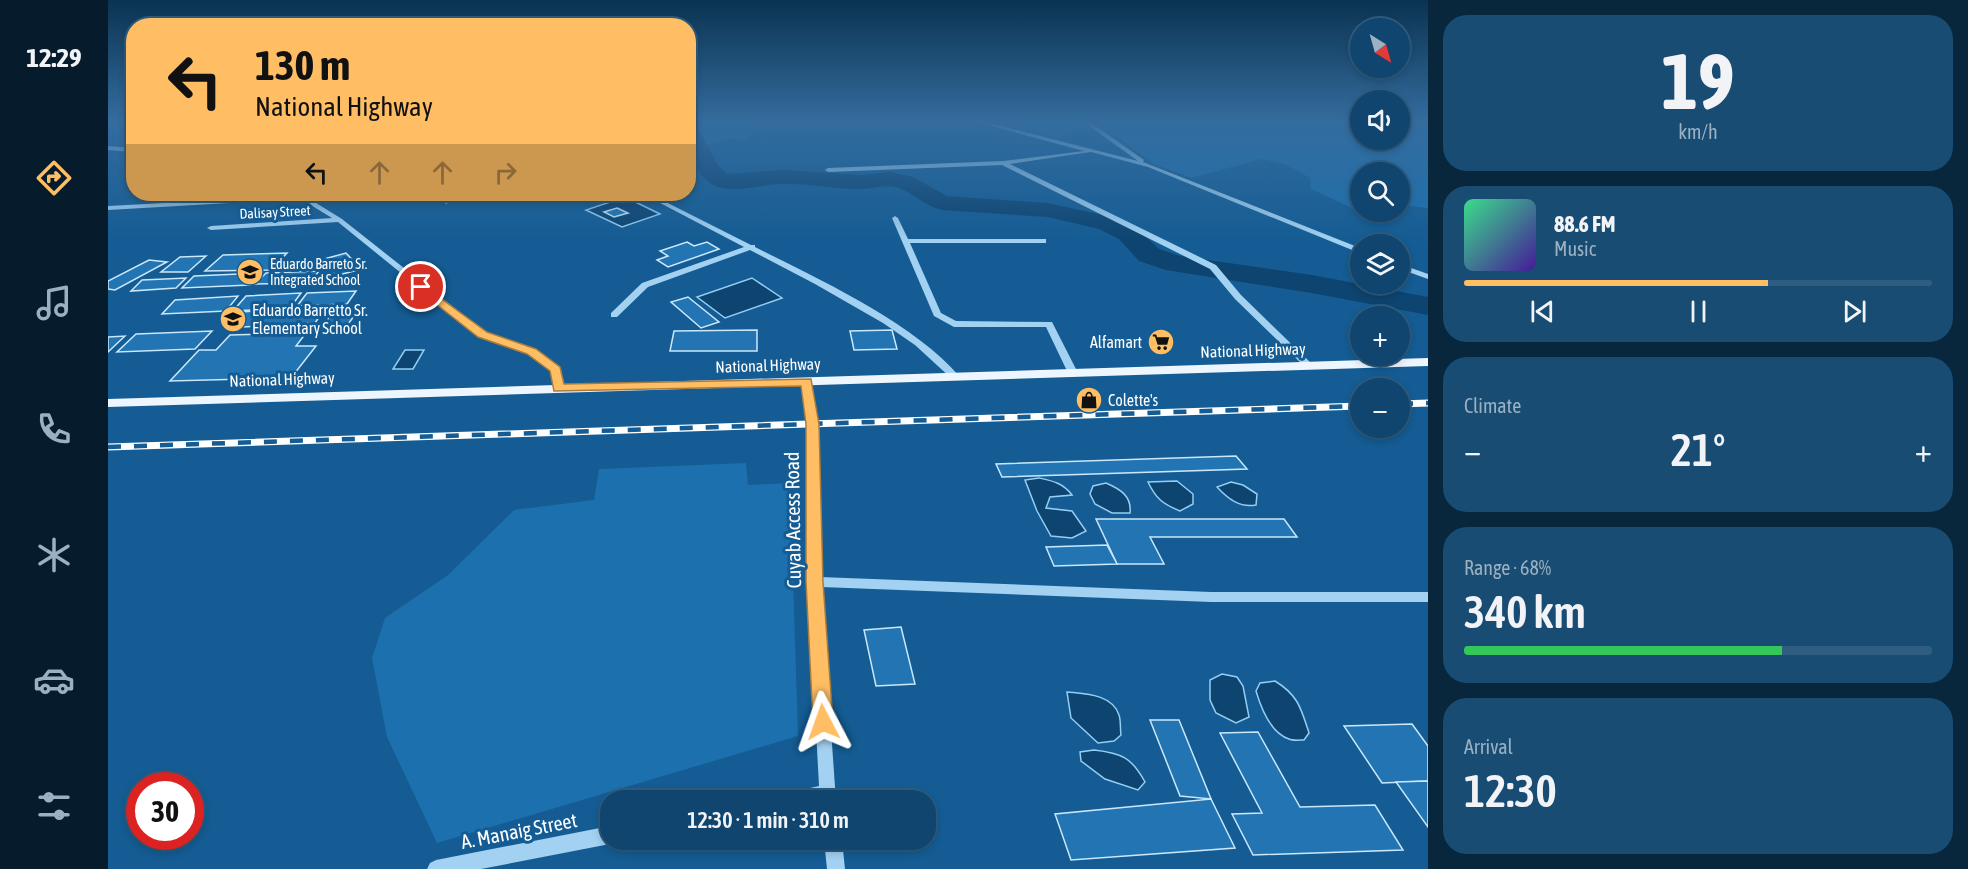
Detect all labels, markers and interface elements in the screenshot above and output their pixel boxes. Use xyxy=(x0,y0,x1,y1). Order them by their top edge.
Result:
north arrow xyxy=(1350,18,1410,78)
map controls xyxy=(1350,18,1410,438)
text: 19 xyxy=(1661,36,1735,126)
text: 130 m xyxy=(255,41,350,89)
text: 12:29 xyxy=(26,42,82,73)
icon: left xyxy=(156,42,234,120)
button: sound xyxy=(1350,90,1410,150)
text: National Highway xyxy=(255,91,433,122)
text: km/h xyxy=(1678,120,1718,143)
icon: left xyxy=(300,156,333,189)
icon: ahead xyxy=(363,156,396,189)
icon: ahead xyxy=(426,156,459,189)
icon: right xyxy=(489,156,522,189)
icon: directions xyxy=(33,157,75,199)
button: search xyxy=(1350,162,1410,222)
street label: Dalisay Street xyxy=(239,202,311,222)
text: 88.6 FM xyxy=(1554,211,1616,237)
button: layers xyxy=(1350,234,1410,294)
text: Music xyxy=(1554,237,1596,260)
place label: Eduardo Barreto Sr. Integrated School xyxy=(270,256,367,288)
school or university icon: Eduardo Barreto Sr. Integrated School xyxy=(235,257,265,287)
pin xyxy=(395,261,446,312)
icon: arrive xyxy=(404,270,437,303)
icon: music xyxy=(33,282,75,324)
icon: previous xyxy=(1526,295,1559,328)
icon: pause xyxy=(1682,295,1715,328)
icon: next xyxy=(1838,295,1871,328)
place label: Eduardo Barretto Sr. Elementary School xyxy=(252,301,368,338)
school or university icon: Eduardo Barretto Sr. Elementary School xyxy=(218,304,248,334)
button: + xyxy=(1350,306,1410,366)
supermarket icon: Alfamart xyxy=(1146,327,1176,357)
place label: Alfamart xyxy=(1090,333,1142,351)
street label: National Highway xyxy=(1200,339,1306,362)
street label: National Highway xyxy=(715,354,821,377)
street label: National Highway xyxy=(229,368,335,391)
button: − xyxy=(1350,378,1410,438)
shop icon: Colette's xyxy=(1074,385,1104,415)
place label: Colette's xyxy=(1108,391,1159,409)
text: Climate xyxy=(1464,394,1521,417)
icon: phone xyxy=(33,408,75,450)
text: 21° xyxy=(1671,424,1725,476)
text: − xyxy=(1464,431,1481,469)
text: + xyxy=(1915,431,1932,469)
street label: Cuyab Access Road xyxy=(780,451,805,589)
icon: climate xyxy=(33,534,75,576)
text: Range · 68% xyxy=(1464,556,1551,579)
text: 340 km xyxy=(1464,586,1586,638)
icon: car xyxy=(33,659,75,701)
position arrow xyxy=(791,690,855,754)
text: Arrival xyxy=(1464,735,1513,758)
text: 12:30 xyxy=(1464,765,1557,817)
speed limit sign: 30 xyxy=(126,772,204,850)
icon: filters xyxy=(33,785,75,827)
text: 12:30 · 1 min · 310 m xyxy=(687,807,849,833)
street label: A. Manaig Street xyxy=(459,808,579,853)

